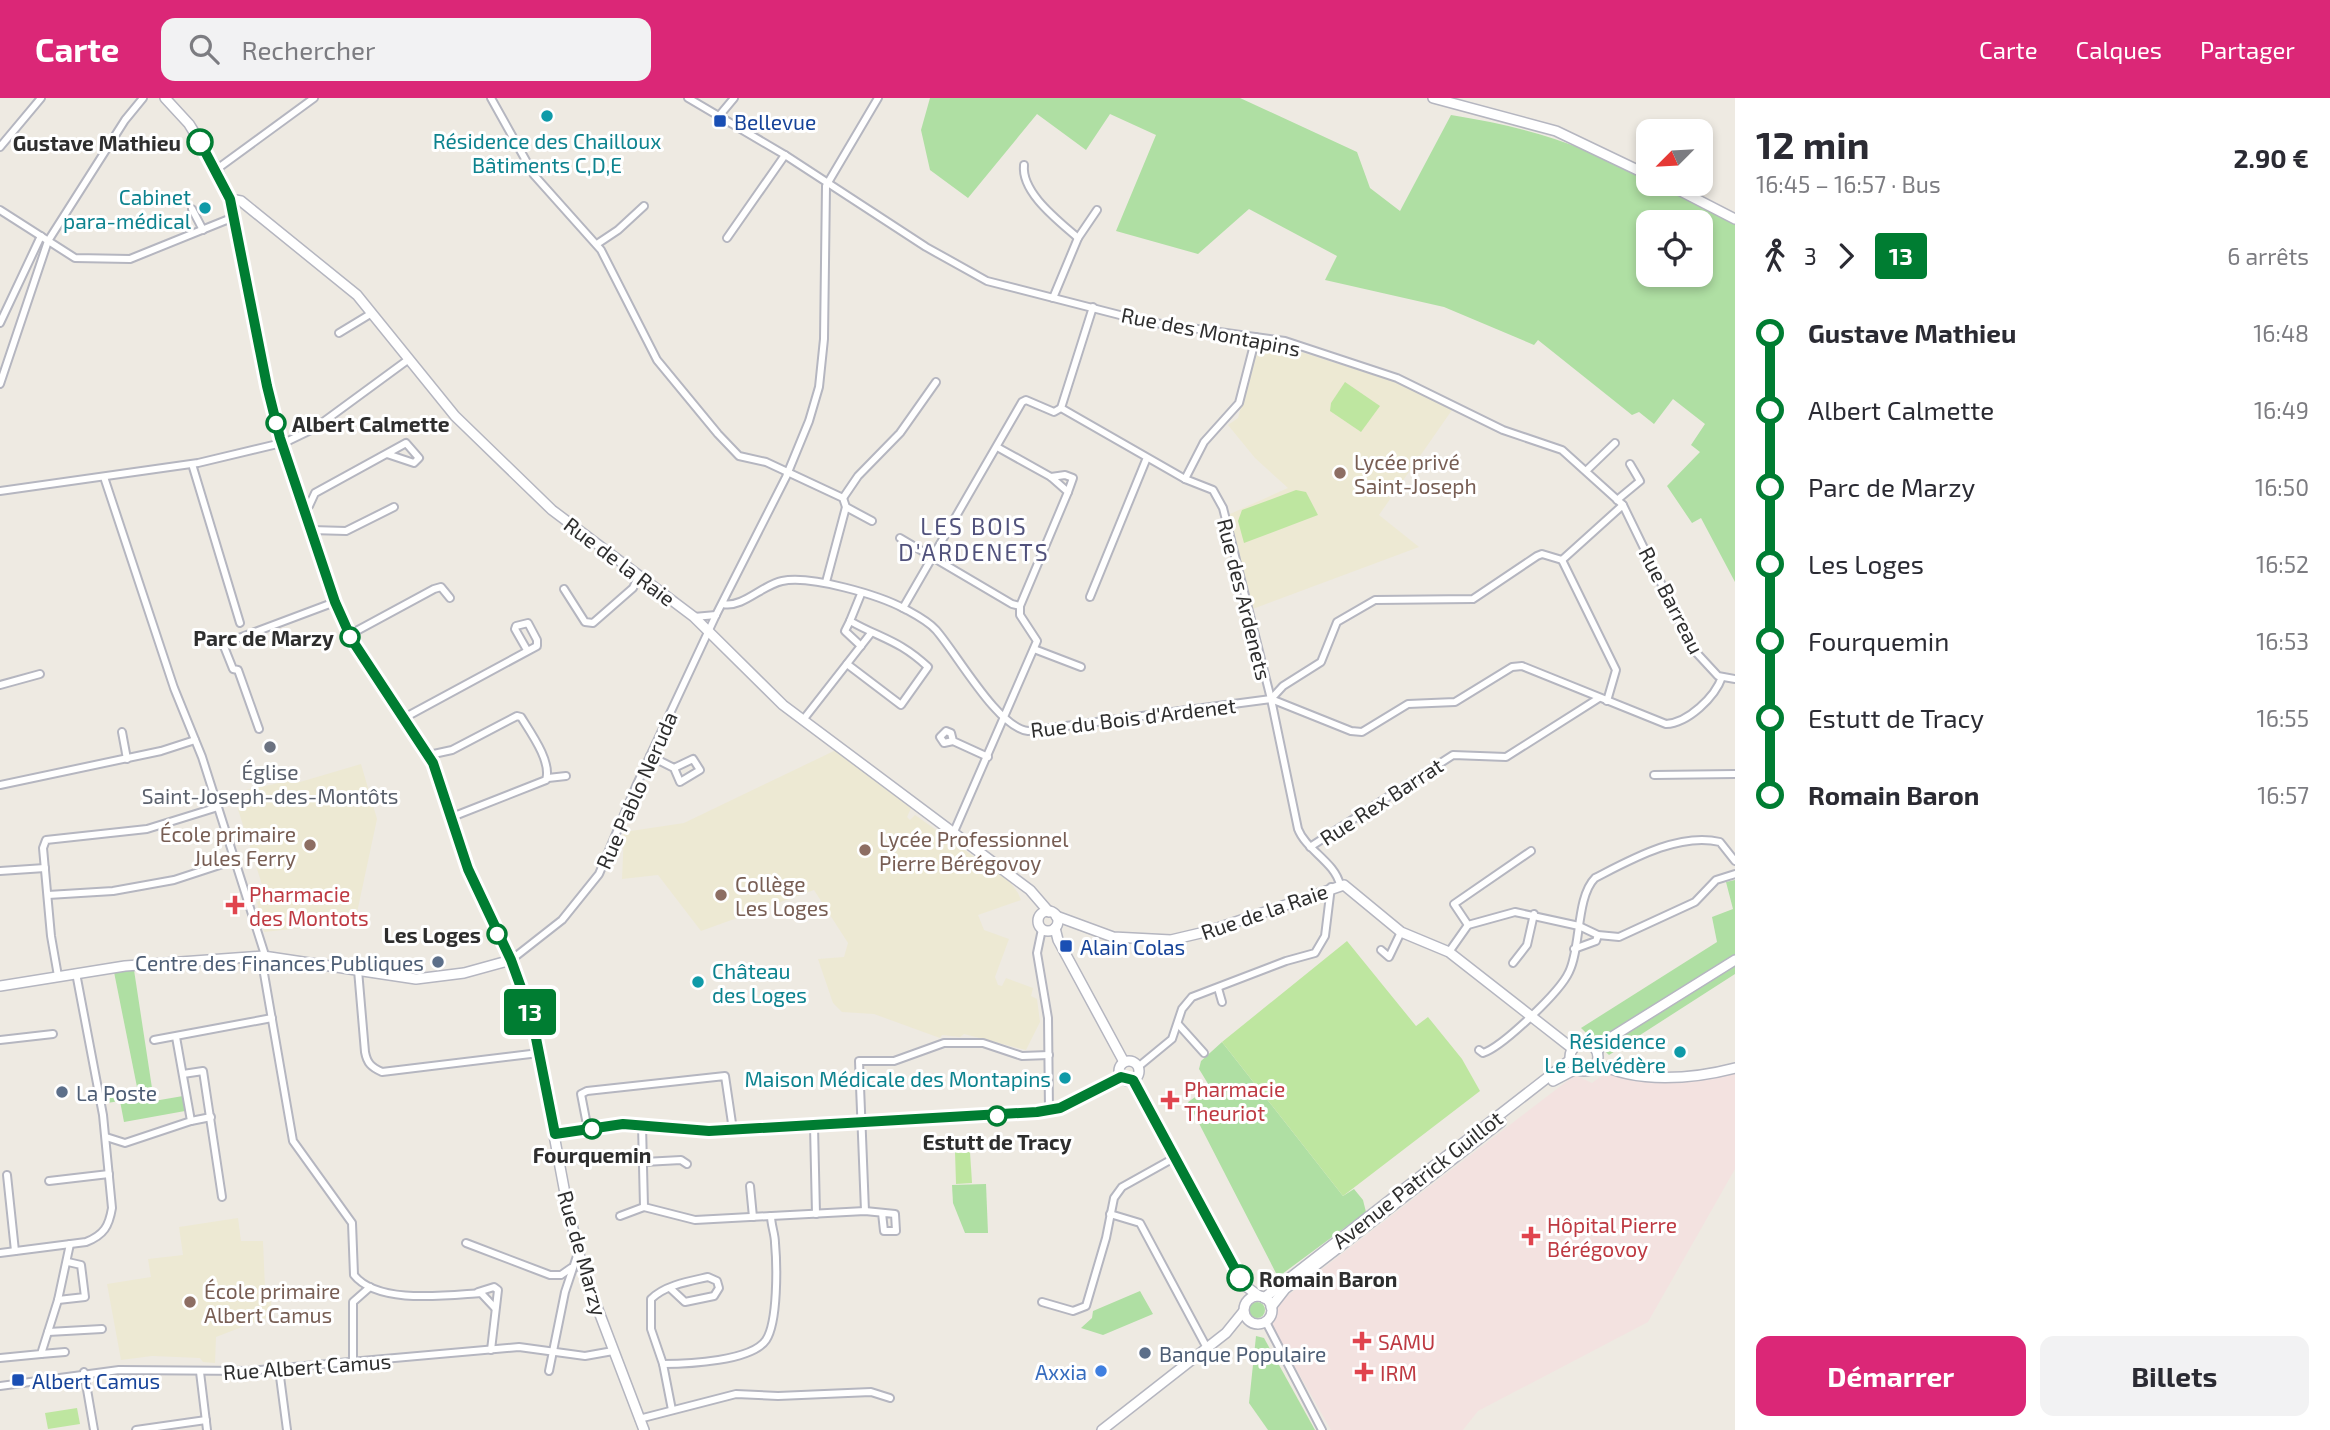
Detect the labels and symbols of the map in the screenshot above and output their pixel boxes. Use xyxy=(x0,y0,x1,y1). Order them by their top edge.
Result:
marker: Résidence des Chailloux Bâtiments C,D,E xyxy=(539,108,555,124)
place label: Bellevue xyxy=(734,109,816,134)
marker: Bellevue xyxy=(712,113,728,129)
north arrow xyxy=(1636,119,1713,196)
place label: Résidence des Chailloux Bâtiments C,D,E xyxy=(433,128,661,177)
marker: Gustave Mathieu xyxy=(187,129,213,155)
place label: Gustave Mathieu xyxy=(13,130,181,155)
place label: Cabinet para-médical xyxy=(63,184,192,233)
marker: Cabinet para-médical xyxy=(197,200,213,216)
street label: Rue des Montapins xyxy=(1119,301,1303,361)
place label: Albert Calmette xyxy=(292,411,450,436)
marker: Albert Calmette xyxy=(266,413,286,433)
place label: Lycée privé Saint-Joseph xyxy=(1354,449,1477,498)
marker: Lycée privé Saint-Joseph xyxy=(1332,465,1348,481)
street label: Rue de la Raie xyxy=(560,511,680,611)
district label: LES BOIS D'ARDENETS xyxy=(898,512,1050,566)
street label: Rue des Ardenets xyxy=(1213,516,1277,682)
street label: Rue Barreau xyxy=(1634,542,1710,658)
place label: Parc de Marzy xyxy=(193,625,334,651)
marker: Parc de Marzy xyxy=(340,627,360,647)
street label: Rue du Bois d'Ardenet xyxy=(1029,692,1237,742)
street label: Rue Pablo Neruda xyxy=(590,707,682,873)
marker: Église Saint-Joseph-des-Montôts xyxy=(262,739,278,755)
street label: Rue Rex Barrat xyxy=(1315,752,1447,850)
place label: Église Saint-Joseph-des-Montôts xyxy=(142,759,398,808)
place label: École primaire Jules Ferry xyxy=(160,821,296,870)
place label: Lycée Professionnel Pierre Bérégovoy xyxy=(879,826,1069,875)
marker: École primaire Jules Ferry xyxy=(302,837,318,853)
marker: Lycée Professionnel Pierre Bérégovoy xyxy=(857,842,873,858)
place label: Collège Les Loges xyxy=(735,871,829,920)
street label: Rue de la Raie xyxy=(1197,878,1331,944)
place label: Pharmacie des Montots xyxy=(249,881,369,930)
marker: Collège Les Loges xyxy=(713,887,729,903)
marker: Pharmacie des Montots xyxy=(227,897,243,913)
place label: Les Loges xyxy=(384,922,481,947)
marker: Les Loges xyxy=(487,924,507,944)
place label: Alain Colas xyxy=(1080,934,1185,959)
marker: Alain Colas xyxy=(1058,938,1074,954)
place label: Centre des Finances Publiques xyxy=(135,950,424,975)
marker: Centre des Finances Publiques xyxy=(430,954,446,970)
place label: Château des Loges xyxy=(712,958,807,1007)
marker: Château des Loges xyxy=(690,974,706,990)
line badge: 13 xyxy=(498,989,562,1035)
place label: Résidence Le Belvédère xyxy=(1544,1028,1666,1077)
marker: Résidence Le Belvédère xyxy=(1672,1044,1688,1060)
place label: Maison Médicale des Montapins xyxy=(744,1066,1051,1091)
marker: Maison Médicale des Montapins xyxy=(1057,1070,1073,1086)
place label: Pharmacie Theuriot xyxy=(1184,1076,1285,1125)
place label: La Poste xyxy=(76,1080,157,1105)
marker: La Poste xyxy=(54,1084,70,1100)
marker: Pharmacie Theuriot xyxy=(1162,1092,1178,1108)
street label: Avenue Patrick Guillot xyxy=(1327,1105,1507,1253)
marker: Estutt de Tracy xyxy=(987,1106,1007,1126)
marker: Fourquemin xyxy=(582,1119,602,1139)
place label: Estutt de Tracy xyxy=(922,1129,1072,1155)
place label: Fourquemin xyxy=(533,1142,651,1167)
street label: Rue de Marzy xyxy=(553,1188,613,1318)
place label: Hôpital Pierre Bérégovoy xyxy=(1547,1212,1677,1261)
marker: Hôpital Pierre Bérégovoy xyxy=(1521,1226,1541,1246)
marker: Romain Baron xyxy=(1227,1265,1253,1291)
place label: Romain Baron xyxy=(1259,1266,1398,1291)
place label: École primaire Albert Camus xyxy=(204,1278,340,1327)
marker: École primaire Albert Camus xyxy=(182,1294,198,1310)
place label: SAMU xyxy=(1378,1329,1435,1354)
marker: SAMU xyxy=(1352,1331,1372,1351)
place label: Banque Populaire xyxy=(1159,1341,1326,1366)
marker: Banque Populaire xyxy=(1137,1345,1153,1361)
street label: Rue Albert Camus xyxy=(222,1348,392,1384)
place label: Axxia xyxy=(1035,1359,1087,1384)
place label: IRM xyxy=(1380,1360,1417,1385)
marker: IRM xyxy=(1354,1362,1374,1382)
marker: Axxia xyxy=(1093,1363,1109,1379)
place label: Albert Camus xyxy=(32,1368,160,1393)
marker: Albert Camus xyxy=(10,1372,26,1388)

